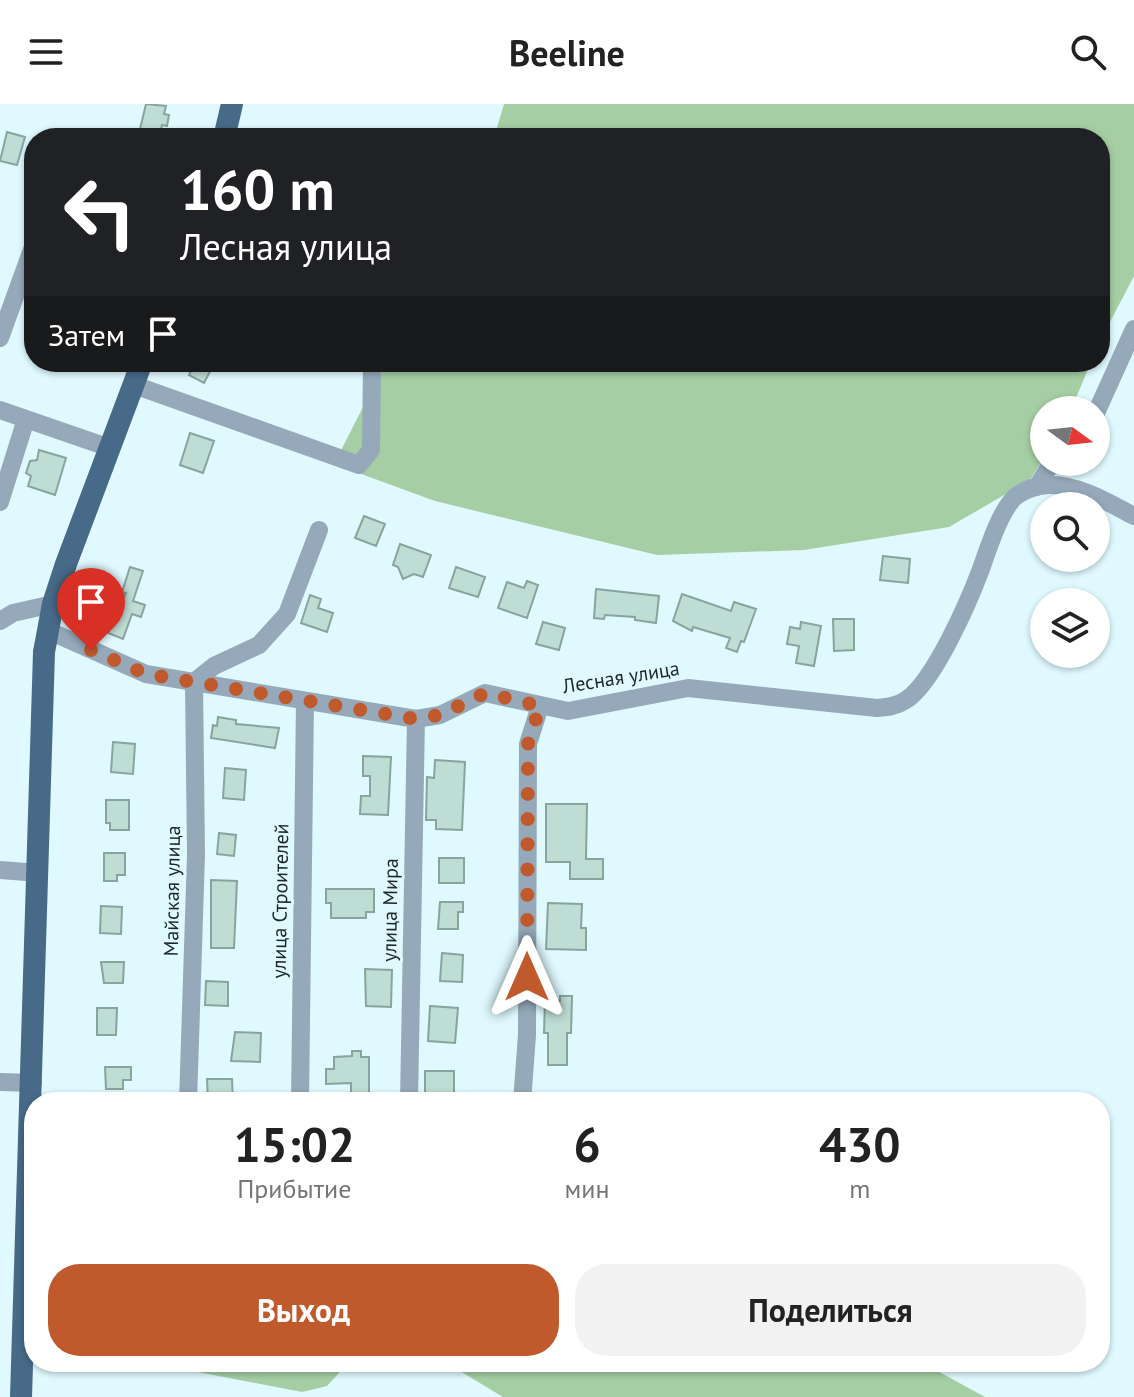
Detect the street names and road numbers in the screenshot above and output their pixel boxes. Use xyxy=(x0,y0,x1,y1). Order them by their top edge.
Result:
street label: Лесная улица xyxy=(560,655,681,699)
street label: улица Строителей xyxy=(266,823,294,979)
street label: Майская улица xyxy=(158,825,186,957)
street label: улица Мира xyxy=(376,858,404,962)

